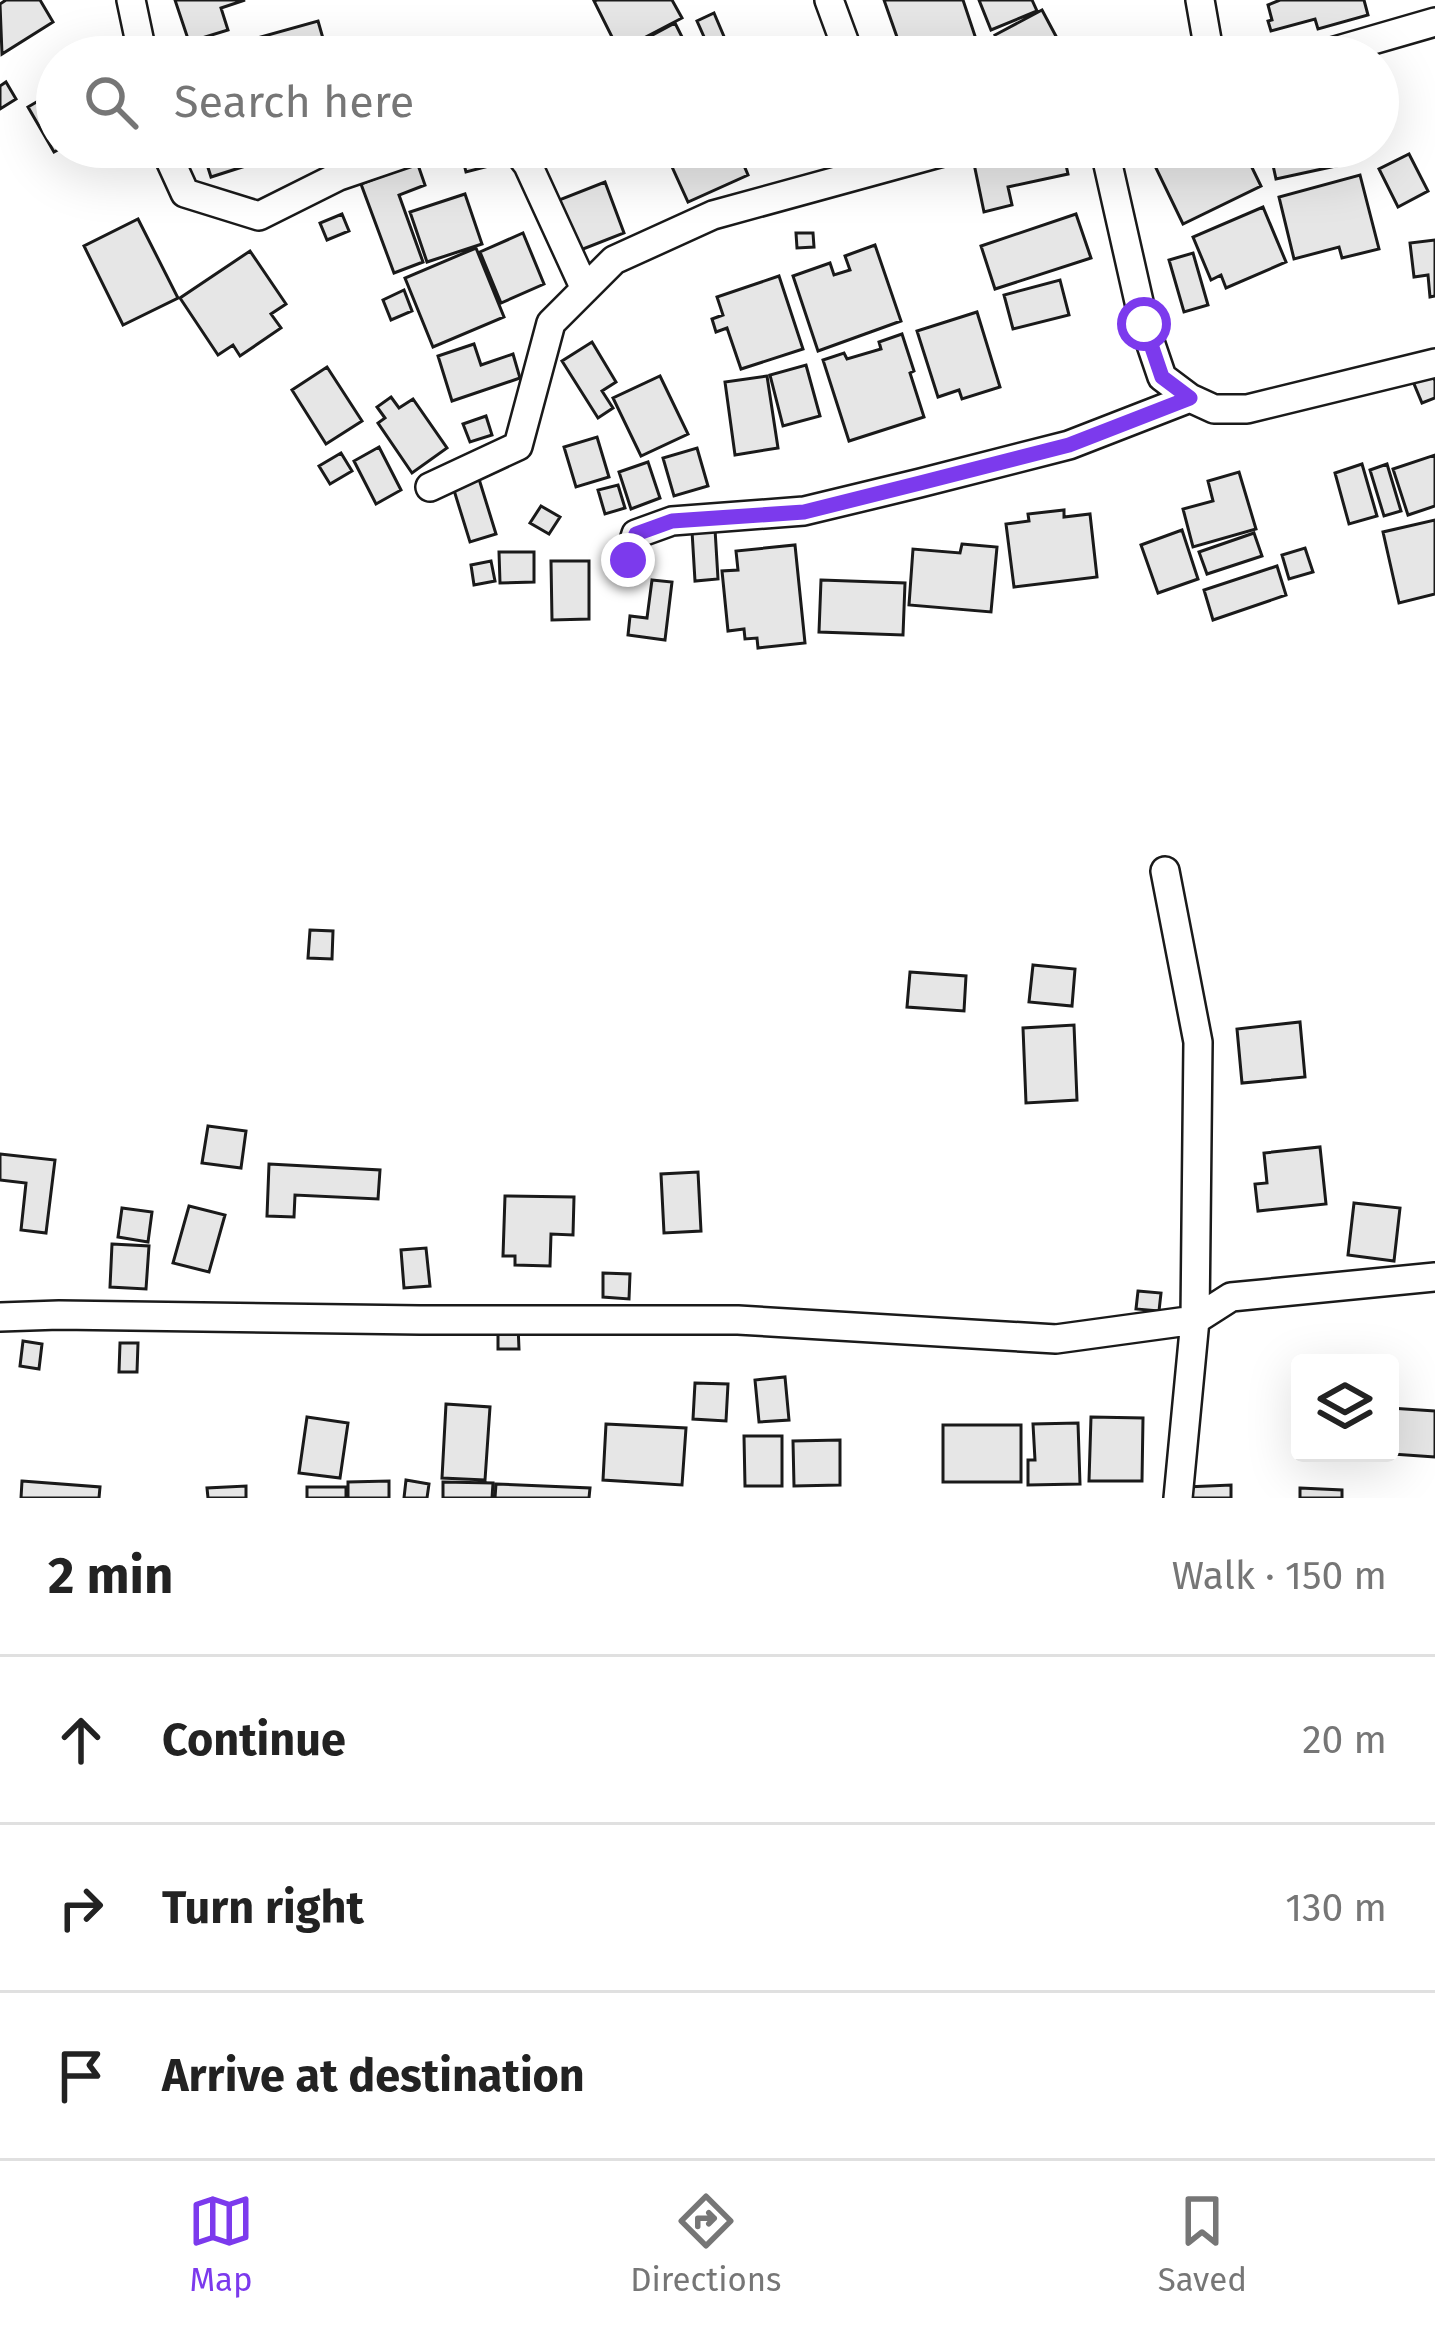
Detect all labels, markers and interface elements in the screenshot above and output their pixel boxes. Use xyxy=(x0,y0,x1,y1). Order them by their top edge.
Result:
search box xyxy=(36,36,1399,168)
icon: search xyxy=(78,69,144,135)
text: Search here xyxy=(174,75,414,129)
route start xyxy=(1117,297,1171,351)
route end xyxy=(601,533,655,587)
map controls xyxy=(1291,1354,1399,1462)
button: layers xyxy=(1291,1354,1399,1462)
text: 2 min xyxy=(48,1545,173,1607)
text: Walk · 150 m xyxy=(1172,1553,1387,1599)
icon: ahead xyxy=(48,1707,114,1773)
text: Continue xyxy=(162,1713,346,1767)
text: 20 m xyxy=(1302,1717,1387,1763)
icon: right xyxy=(48,1875,114,1941)
text: Turn right xyxy=(162,1881,364,1935)
text: 130 m xyxy=(1285,1885,1387,1931)
icon: arrive xyxy=(48,2043,114,2109)
text: Arrive at destination xyxy=(162,2049,585,2103)
tab: Map xyxy=(188,2188,254,2300)
tab: Directions xyxy=(630,2188,782,2300)
tab: Saved xyxy=(1158,2188,1247,2300)

